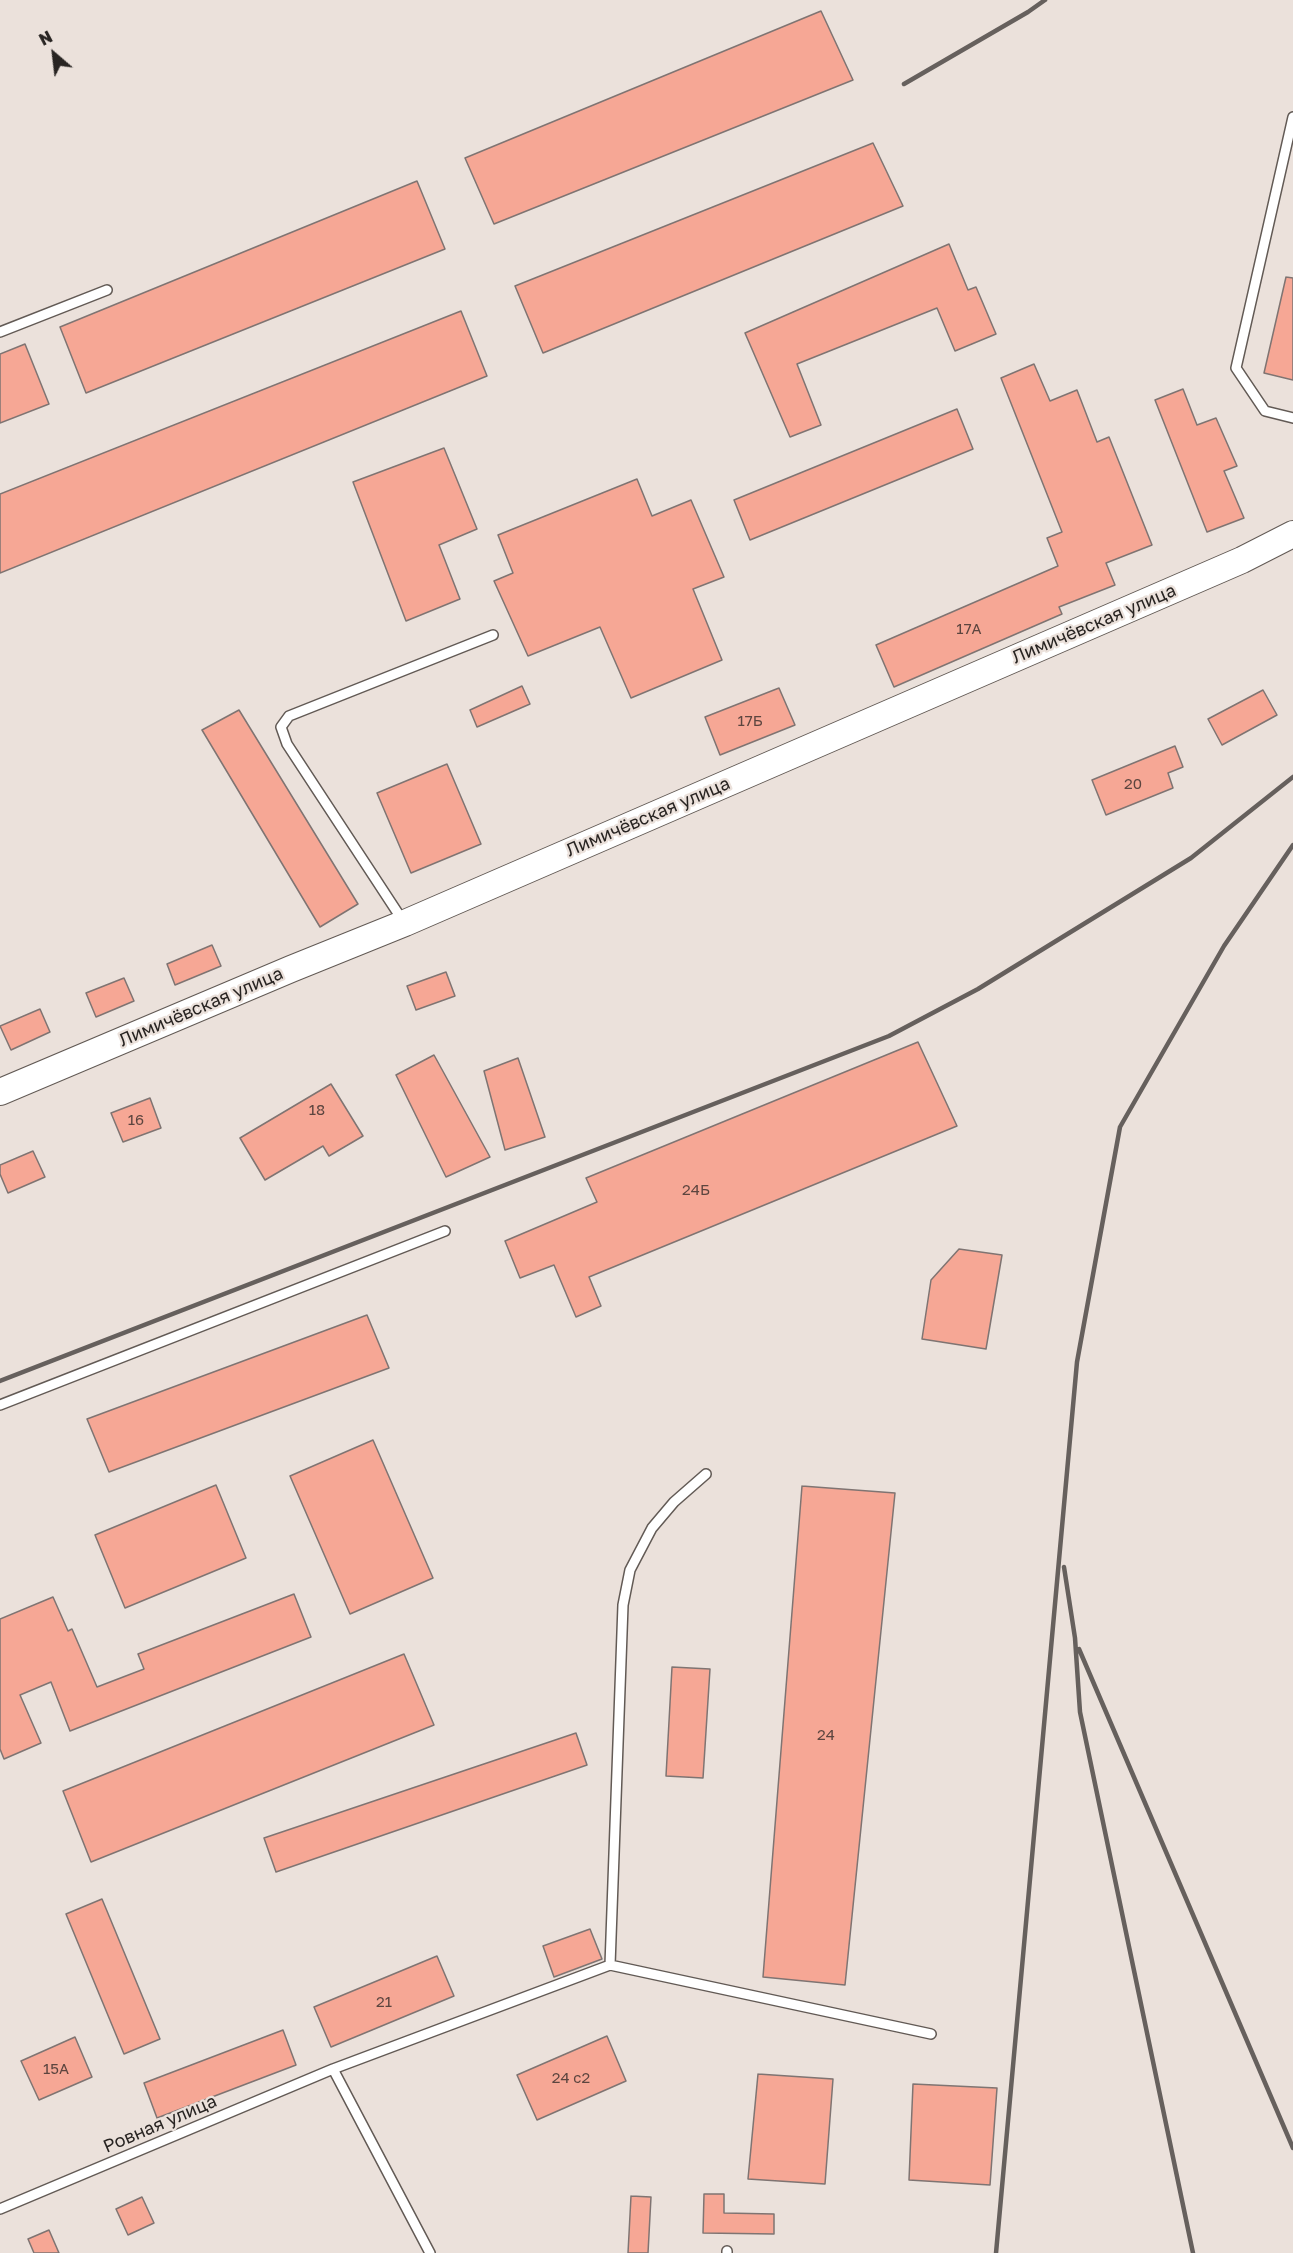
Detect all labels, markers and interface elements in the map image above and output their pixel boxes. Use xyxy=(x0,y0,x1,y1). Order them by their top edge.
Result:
north arrow xyxy=(24,24,84,84)
text: N xyxy=(35,26,56,50)
street label: Лимичёвская улица xyxy=(1009,580,1179,668)
house number: 17А xyxy=(956,620,982,638)
house number: 17Б xyxy=(737,712,763,730)
street label: Лимичёвская улица xyxy=(563,773,733,861)
house number: 20 xyxy=(1124,775,1142,793)
street label: Лимичёвская улица xyxy=(116,963,286,1051)
house number: 18 xyxy=(309,1101,325,1119)
house number: 16 xyxy=(128,1111,144,1129)
house number: 24Б xyxy=(682,1181,710,1199)
house number: 24 xyxy=(817,1726,835,1744)
house number: 21 xyxy=(376,1993,392,2011)
house number: 15А xyxy=(43,2060,69,2078)
house number: 24 с2 xyxy=(552,2069,590,2087)
street label: Ровная улица xyxy=(100,2090,220,2158)

